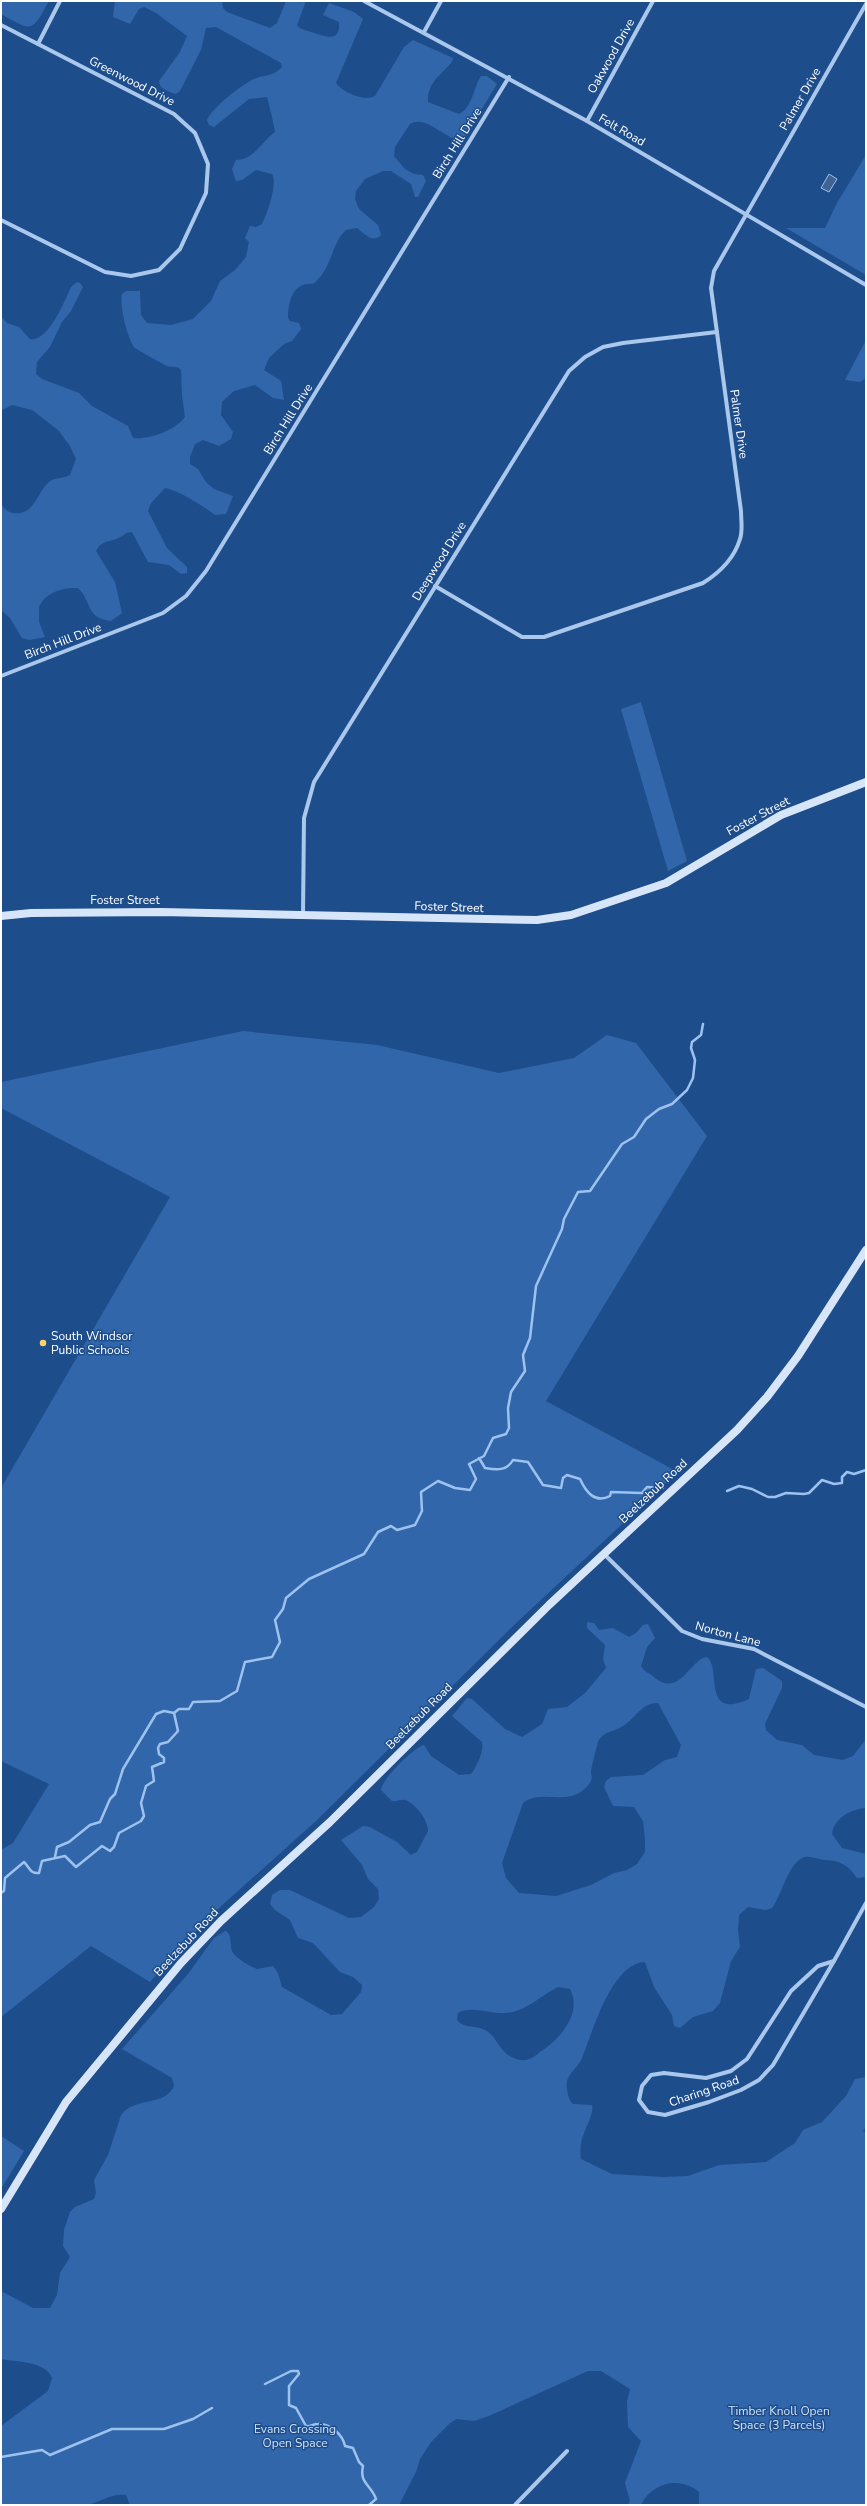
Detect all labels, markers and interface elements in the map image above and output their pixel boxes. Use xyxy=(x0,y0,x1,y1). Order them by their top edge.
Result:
street label: Oakwood Drive xyxy=(584,16,638,96)
street label: Greenwood Drive xyxy=(86,52,178,110)
street label: Palmer Drive xyxy=(776,65,824,133)
street label: Birch Hill Drive xyxy=(429,104,485,182)
street label: Felt Road xyxy=(596,110,648,150)
street label: Birch Hill Drive xyxy=(260,380,316,458)
street label: Palmer Drive xyxy=(726,388,752,460)
street label: Deepwood Drive xyxy=(408,518,470,604)
street label: Birch Hill Drive xyxy=(22,619,104,663)
street label: Foster Street xyxy=(724,792,793,839)
street label: Foster Street xyxy=(90,892,160,908)
street label: Foster Street xyxy=(414,898,485,916)
place label: South Windsor Public Schools xyxy=(51,1328,133,1358)
marker: South Windsor Public Schools xyxy=(38,1338,48,1348)
street label: Beelzebub Road xyxy=(615,1455,691,1527)
street label: Norton Lane xyxy=(694,1618,762,1650)
street label: Beelzebub Road xyxy=(382,1679,456,1753)
street label: Beelzebub Road xyxy=(150,1904,222,1980)
street label: Charing Road xyxy=(667,2072,741,2110)
park label: Timber Knoll Open Space (3 Parcels) xyxy=(728,2403,830,2433)
park label: Evans Crossing Open Space xyxy=(254,2421,336,2451)

